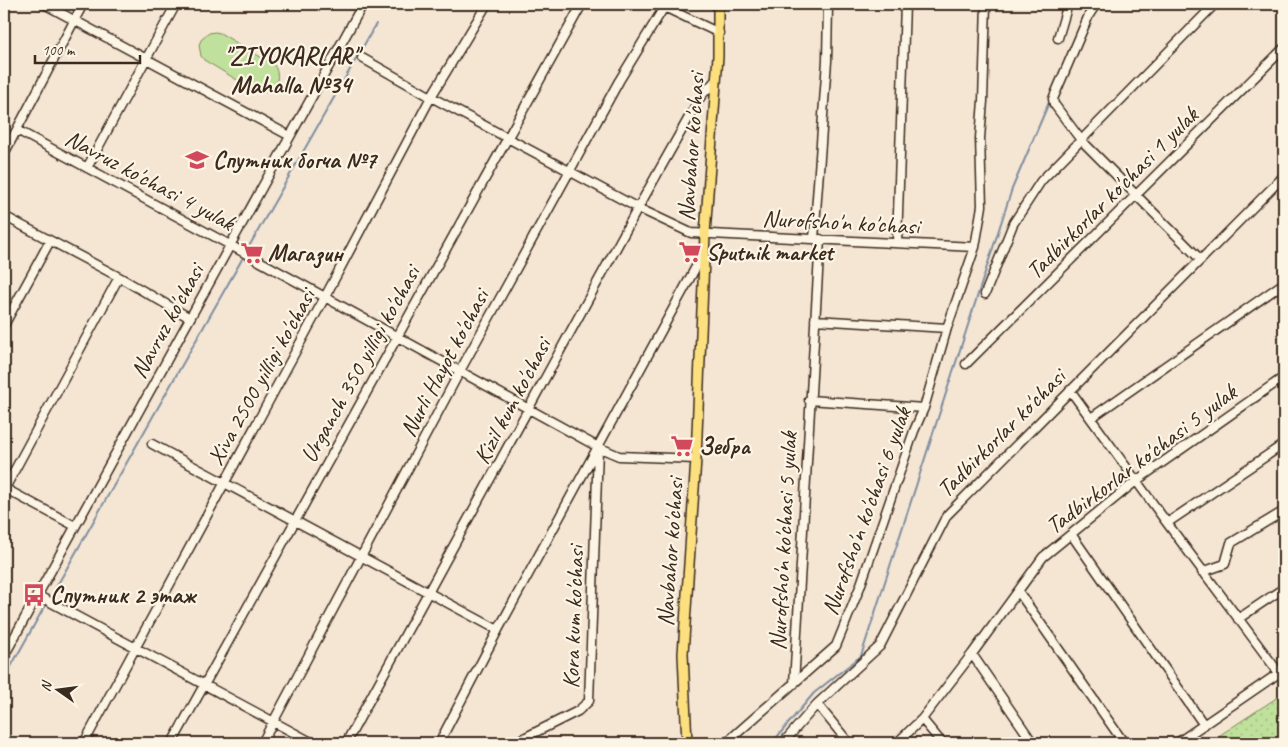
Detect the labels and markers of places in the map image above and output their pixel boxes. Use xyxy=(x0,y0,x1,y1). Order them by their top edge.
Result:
place label: Спутник богча №7 xyxy=(213,145,378,175)
school or university icon: Спутник богча №7 xyxy=(184,147,210,173)
place label: Sputnik market xyxy=(706,237,836,267)
place label: Магазин xyxy=(268,238,345,269)
supermarket icon: Sputnik market xyxy=(677,239,703,265)
supermarket icon: Магазин xyxy=(239,240,265,266)
place label: Зебра xyxy=(699,431,751,461)
supermarket icon: Зебра xyxy=(669,433,695,459)
place label: Спутник 2 этаж xyxy=(50,580,198,610)
bus stop icon: Спутник 2 этаж xyxy=(21,582,47,608)

